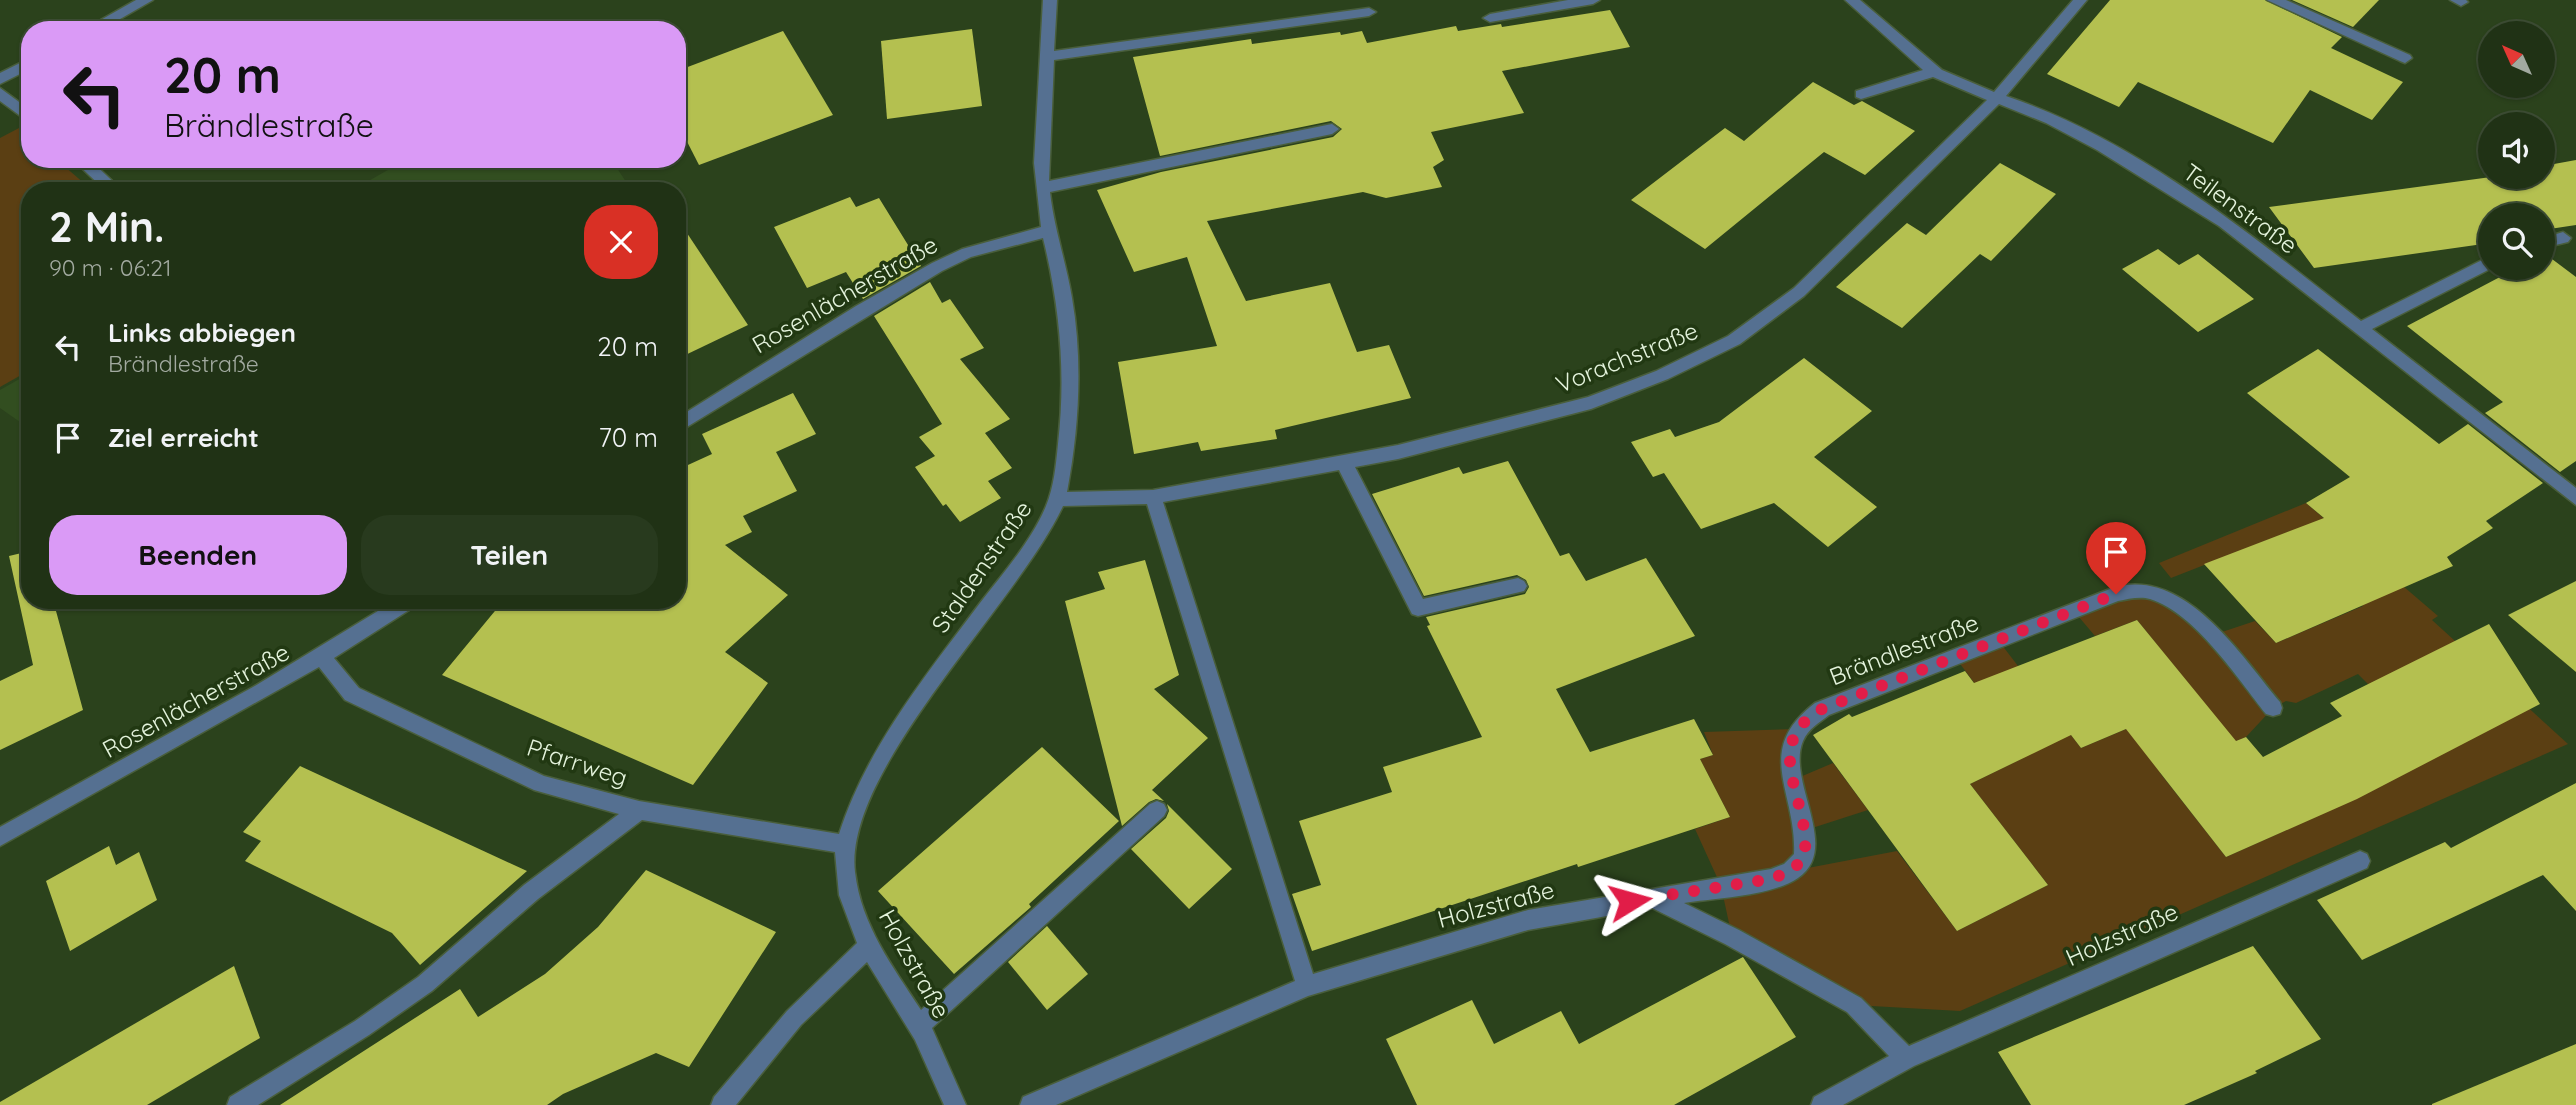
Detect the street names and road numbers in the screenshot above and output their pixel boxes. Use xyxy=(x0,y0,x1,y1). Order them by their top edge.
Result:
street label: Teilenstraße xyxy=(2178,157,2304,260)
street label: Rosenlächerstraße xyxy=(746,229,943,359)
street label: Vorachstraße xyxy=(1551,315,1702,399)
street label: Staldenstraße xyxy=(925,495,1038,638)
street label: Brändlestraße xyxy=(1825,607,1982,691)
street label: Rosenlächerstraße xyxy=(97,636,294,764)
street label: Pfarrweg xyxy=(523,732,631,792)
street label: Holzstraße xyxy=(1434,874,1557,934)
street label: Holzstraße xyxy=(2061,896,2182,972)
street label: Holzstraße xyxy=(873,904,957,1023)

